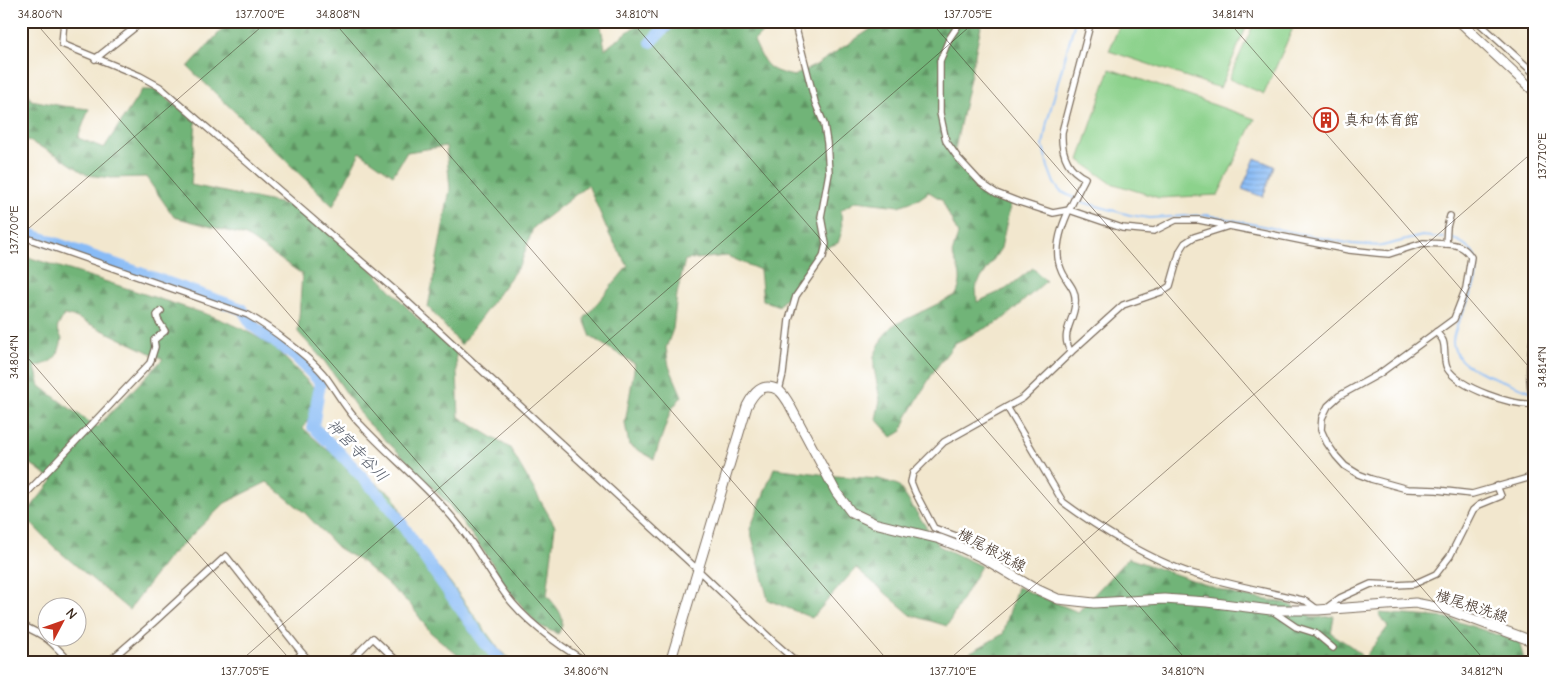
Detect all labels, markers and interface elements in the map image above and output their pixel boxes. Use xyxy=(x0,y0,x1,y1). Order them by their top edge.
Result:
text: 34.806°N xyxy=(18,7,62,21)
text: 137.700°E xyxy=(236,7,284,21)
text: 34.808°N xyxy=(316,7,360,21)
text: 34.810°N xyxy=(616,7,658,21)
text: 137.705°E xyxy=(944,7,992,21)
text: 34.814°N xyxy=(1212,7,1254,21)
building icon: 真和体育館 xyxy=(1313,107,1339,133)
place label: 真和体育館 xyxy=(1344,111,1419,129)
text: 137.710°E xyxy=(1535,133,1549,179)
text: 137.700°E xyxy=(7,206,21,254)
text: 34.804°N xyxy=(7,335,21,379)
text: 34.814°N xyxy=(1535,346,1549,388)
water label: 神宮寺谷川 xyxy=(323,416,392,486)
street label: 横尾根洗線 xyxy=(955,524,1029,576)
street label: 横尾根洗線 xyxy=(1434,586,1510,626)
north arrow xyxy=(38,596,88,646)
text: N xyxy=(62,605,81,623)
text: 137.705°E xyxy=(221,664,269,678)
text: 34.806°N xyxy=(564,664,608,678)
text: 137.710°E xyxy=(930,664,976,678)
text: 34.810°N xyxy=(1162,664,1204,678)
text: 34.812°N xyxy=(1461,664,1503,678)

